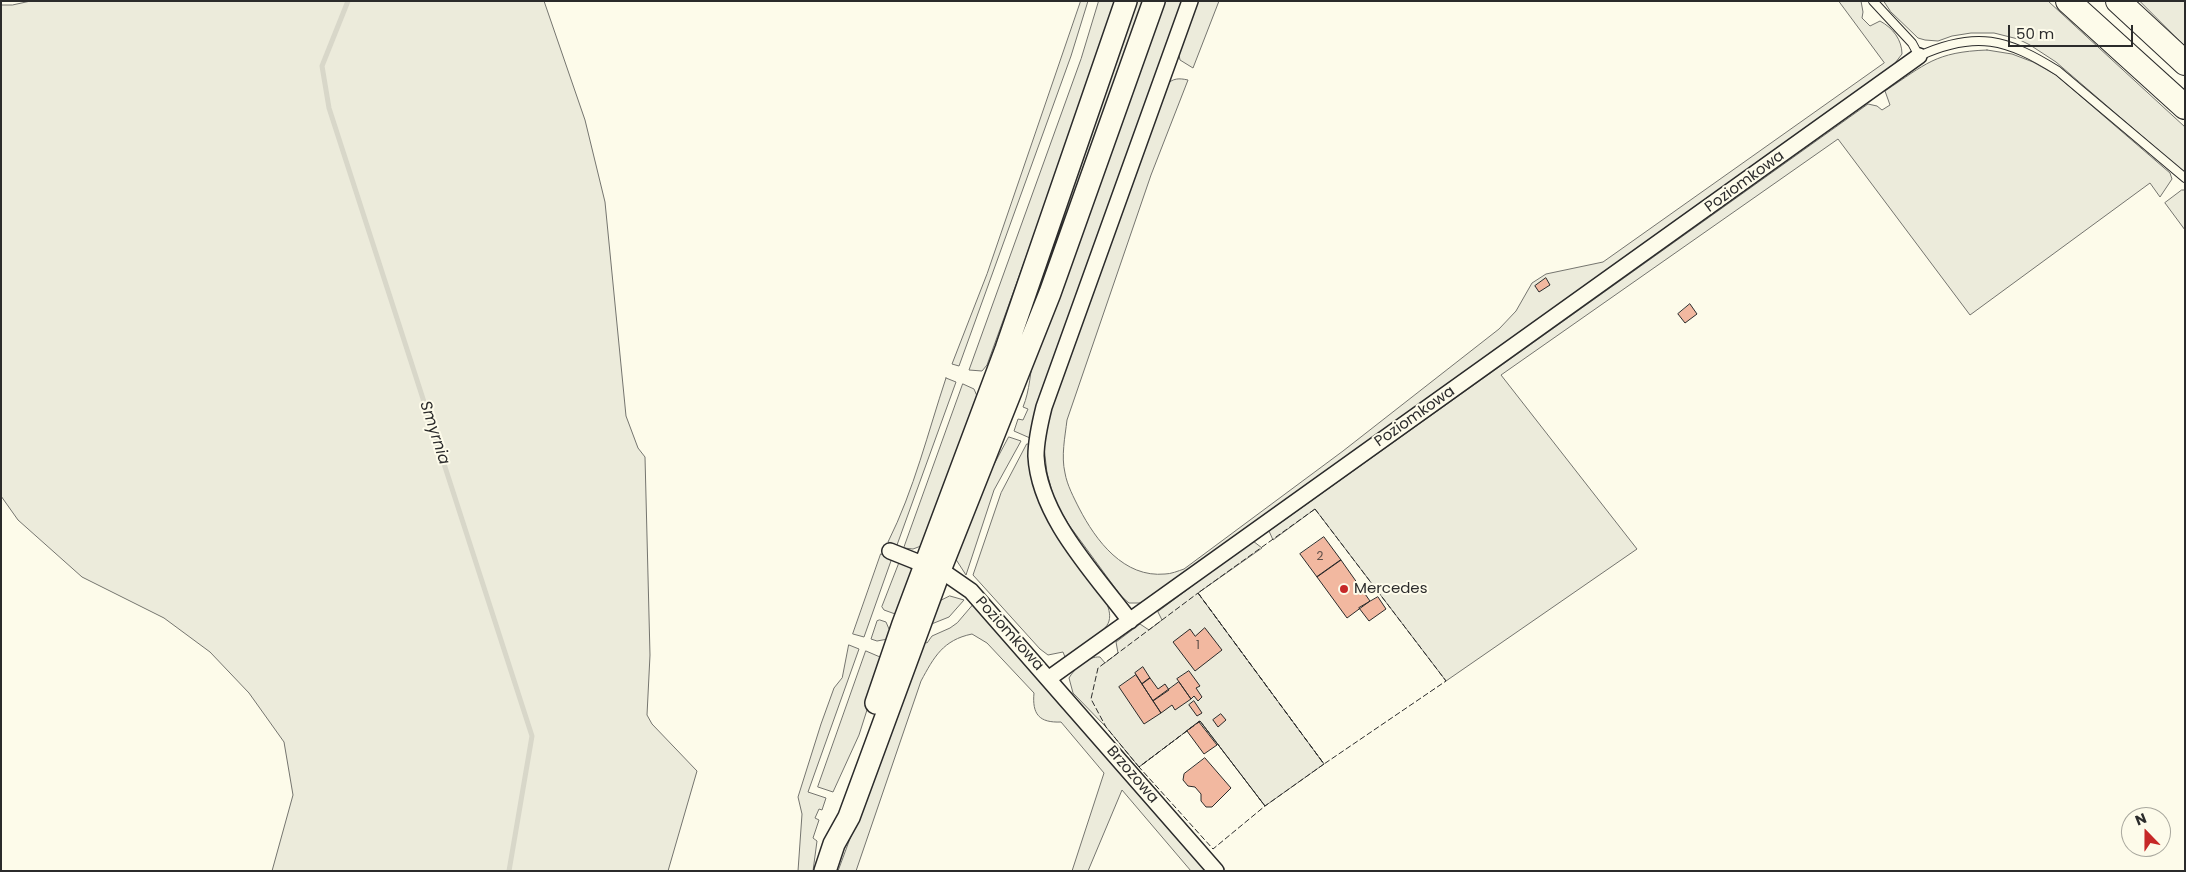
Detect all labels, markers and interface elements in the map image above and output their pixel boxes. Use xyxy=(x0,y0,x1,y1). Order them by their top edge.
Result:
scale bar xyxy=(2011,15,2136,47)
text: 50 m xyxy=(2016,23,2054,44)
street label: Poziomkowa xyxy=(1702,147,1788,217)
street label: Poziomkowa xyxy=(1371,383,1459,451)
water label: Smyrnia xyxy=(415,399,453,467)
house number: 2 xyxy=(1317,550,1323,564)
place label: Mercedes xyxy=(1354,580,1427,598)
marker: Mercedes xyxy=(1338,583,1350,595)
street label: Poziomkowa xyxy=(971,593,1047,675)
house number: 1 xyxy=(1196,639,1200,653)
street label: Brzozowa xyxy=(1102,743,1162,807)
north arrow xyxy=(2121,807,2171,857)
text: N xyxy=(2132,808,2149,830)

